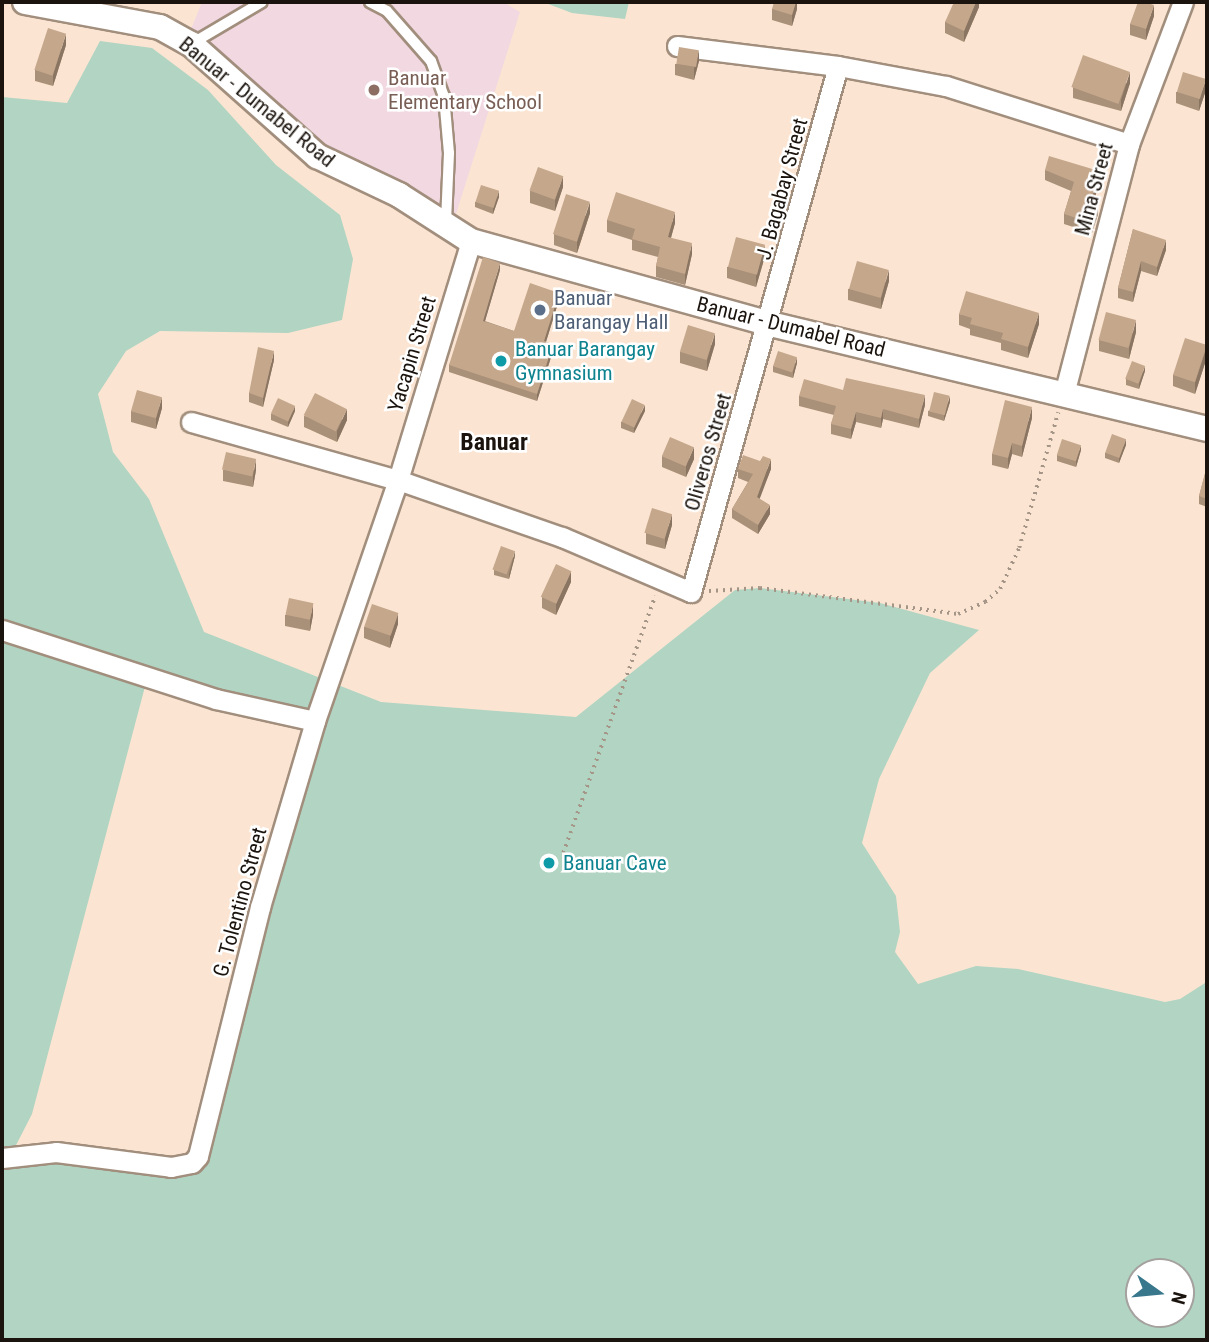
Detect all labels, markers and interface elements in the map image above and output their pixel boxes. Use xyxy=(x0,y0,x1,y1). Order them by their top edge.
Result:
street label: Banuar - Dumabel Road xyxy=(174,31,340,173)
place label: Banuar Elementary School xyxy=(388,65,542,115)
marker: Banuar Elementary School xyxy=(366,82,382,98)
street label: J. Bagabay Street xyxy=(751,115,813,263)
street label: Mina Street xyxy=(1070,140,1118,238)
place label: Banuar Barangay Hall xyxy=(554,285,668,335)
street label: Banuar - Dumabel Road xyxy=(694,291,888,363)
street label: Yacapin Street xyxy=(382,293,442,415)
marker: Banuar Barangay Hall xyxy=(532,302,548,318)
place label: Banuar Barangay Gymnasium xyxy=(515,336,655,386)
marker: Banuar Barangay Gymnasium xyxy=(493,353,509,369)
street label: Oliveros Street xyxy=(679,390,737,514)
district label: Banuar xyxy=(460,429,528,457)
street label: G. Tolentino Street xyxy=(208,824,272,980)
place label: Banuar Cave xyxy=(563,850,667,876)
marker: Banuar Cave xyxy=(541,855,557,871)
north arrow xyxy=(1125,1258,1195,1328)
text: N xyxy=(1166,1289,1191,1307)

